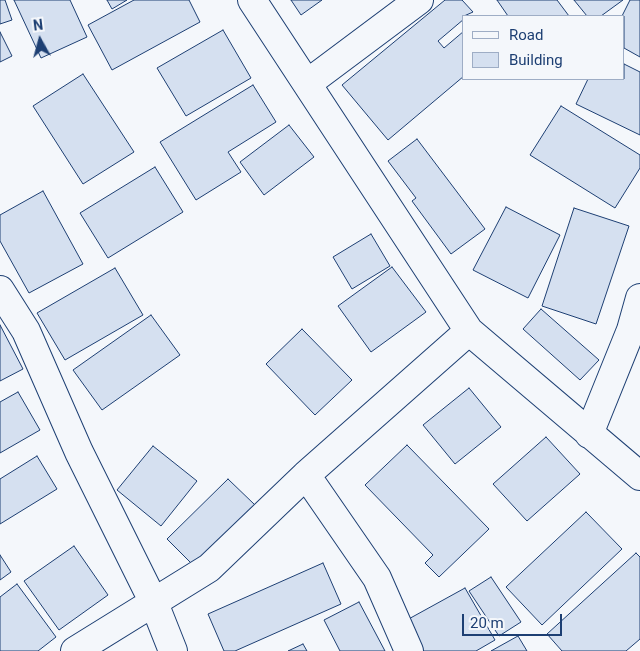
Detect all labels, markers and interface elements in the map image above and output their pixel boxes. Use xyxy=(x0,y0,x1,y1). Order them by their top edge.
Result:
north arrow xyxy=(15,15,65,65)
legend xyxy=(462,15,625,80)
text: N xyxy=(32,17,44,34)
text: Road xyxy=(509,26,543,44)
text: Building xyxy=(509,51,563,69)
scale bar xyxy=(465,604,565,636)
text: 20 m xyxy=(470,614,504,632)

